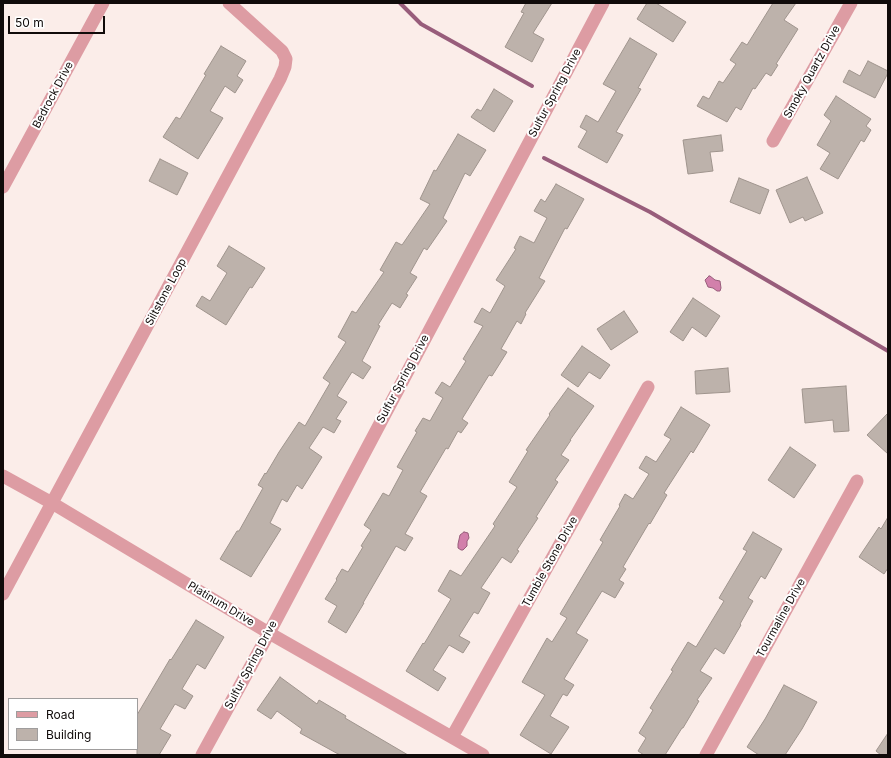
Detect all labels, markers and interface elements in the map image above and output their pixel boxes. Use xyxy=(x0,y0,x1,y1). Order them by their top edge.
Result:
scale bar xyxy=(10,8,107,34)
text: 50 m xyxy=(15,15,44,30)
street label: Smoky Quartz Drive xyxy=(781,23,843,121)
street label: Sulfur Spring Drive xyxy=(526,46,584,140)
street label: Bedrock Drive xyxy=(30,59,76,131)
street label: Siltstone Loop xyxy=(143,256,189,328)
street label: Sulfur Spring Drive xyxy=(374,332,432,426)
street label: Tumble Stone Drive xyxy=(520,514,580,610)
street label: Tourmaline Drive xyxy=(754,576,808,660)
street label: Platinum Drive xyxy=(185,579,257,629)
street label: Sulfur Spring Drive xyxy=(222,618,280,712)
legend xyxy=(8,698,138,750)
text: Road xyxy=(46,707,75,722)
text: Building xyxy=(46,727,91,742)

